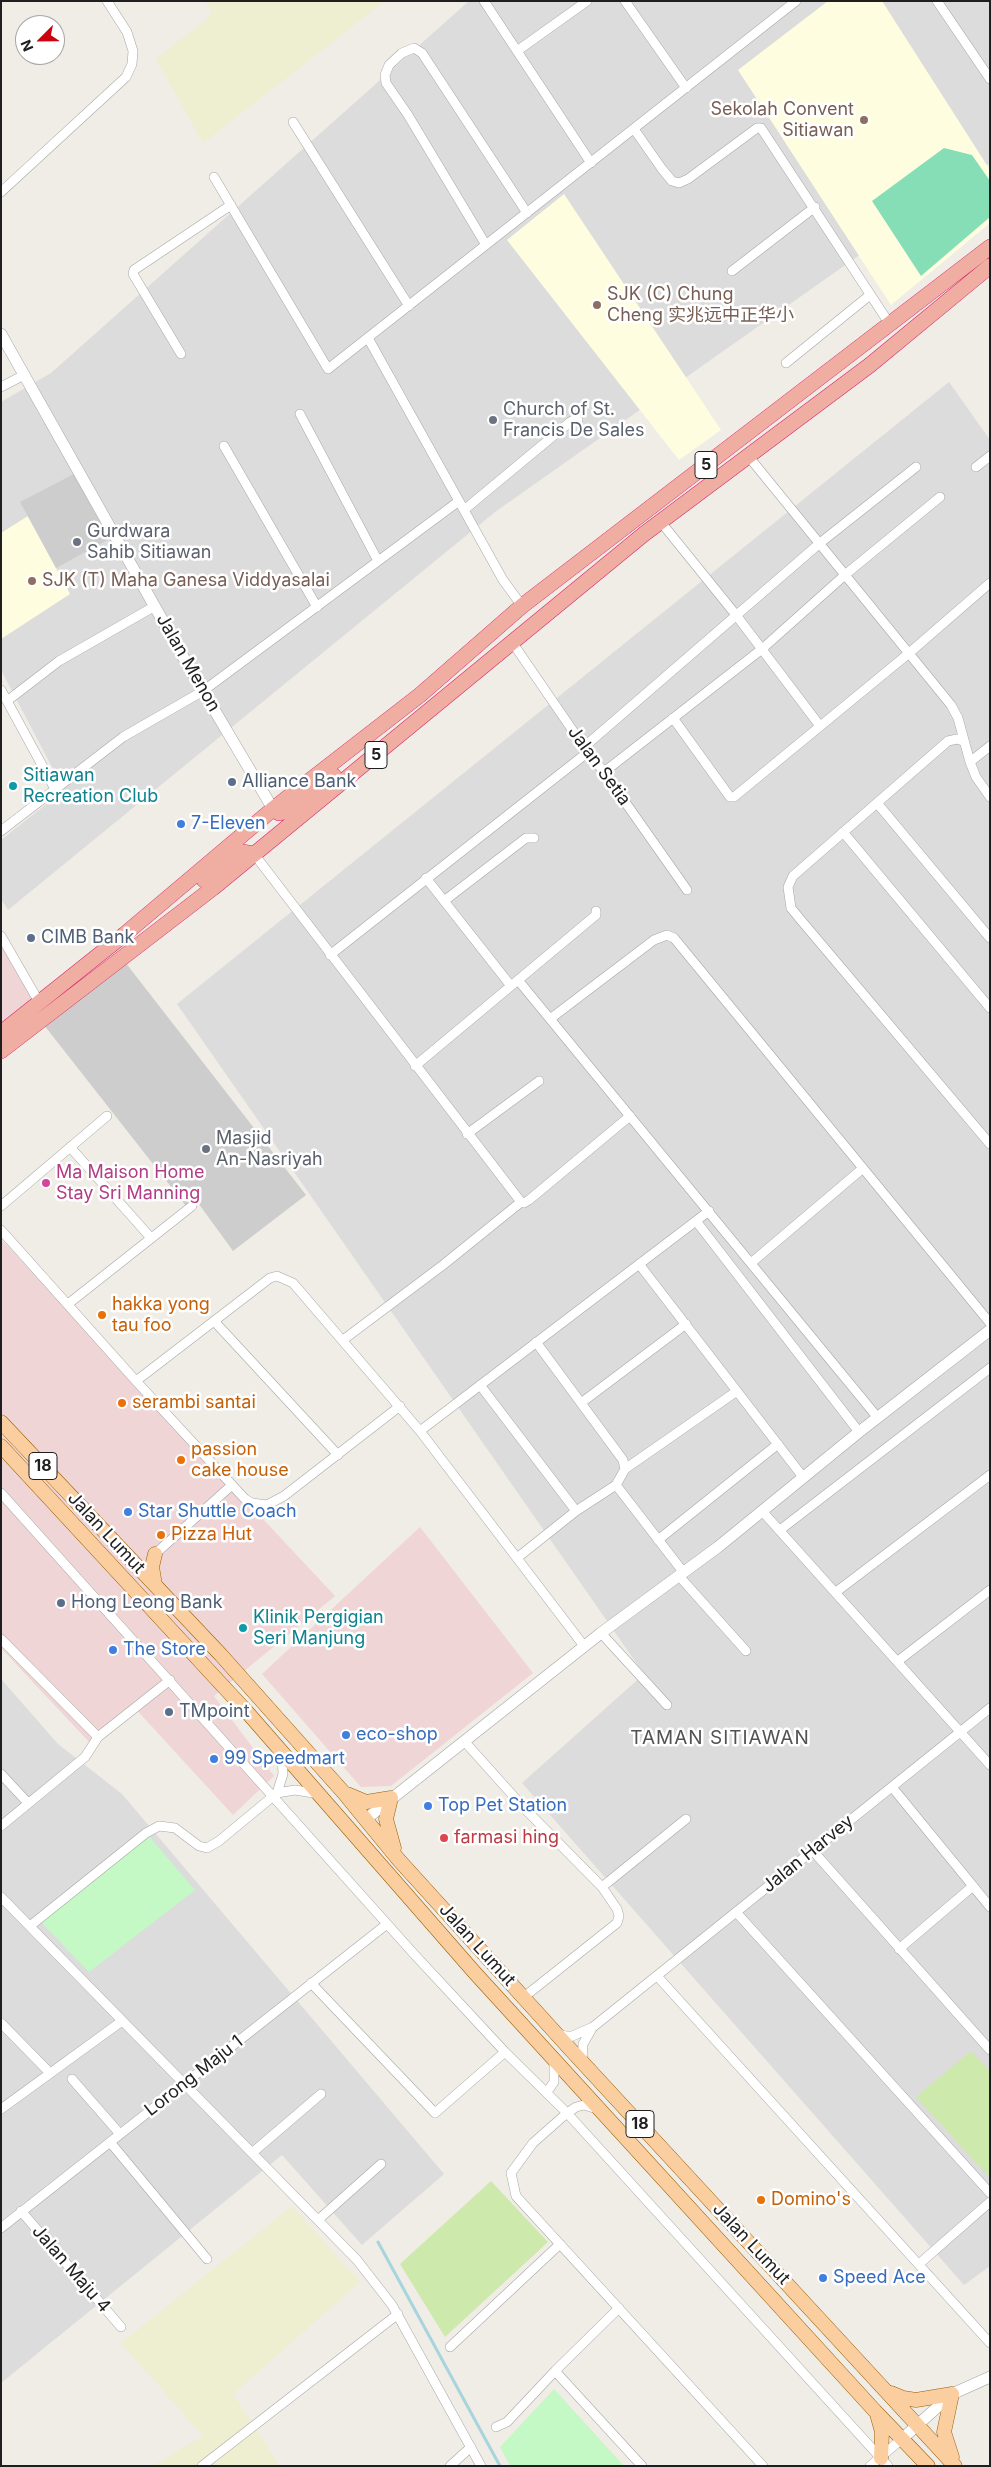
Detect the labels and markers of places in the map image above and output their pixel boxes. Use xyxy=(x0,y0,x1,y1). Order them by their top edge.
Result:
place label: Sekolah Convent Sitiawan xyxy=(710,99,854,142)
marker: Sekolah Convent Sitiawan xyxy=(858,114,870,126)
place label: SJK (C) Chung Cheng 实兆远中正华小 xyxy=(607,284,794,326)
marker: SJK (C) Chung Cheng 实兆远中正华小 xyxy=(591,299,603,311)
place label: Church of St. Francis De Sales xyxy=(503,399,644,442)
marker: Church of St. Francis De Sales xyxy=(487,414,499,426)
place label: Gurdwara Sahib Sitiawan xyxy=(87,521,211,564)
marker: Gurdwara Sahib Sitiawan xyxy=(71,536,83,548)
place label: SJK (T) Maha Ganesa Viddyasalai xyxy=(42,570,330,592)
marker: SJK (T) Maha Ganesa Viddyasalai xyxy=(26,575,38,587)
place label: Sitiawan Recreation Club xyxy=(23,765,158,808)
place label: Alliance Bank xyxy=(242,771,356,793)
marker: Alliance Bank xyxy=(226,776,238,788)
marker: Sitiawan Recreation Club xyxy=(7,780,19,792)
place label: 7-Eleven xyxy=(191,813,266,835)
marker: 7-Eleven xyxy=(175,818,187,830)
place label: CIMB Bank xyxy=(41,927,134,949)
marker: CIMB Bank xyxy=(25,932,37,944)
place label: Masjid An-Nasriyah xyxy=(216,1128,323,1170)
marker: Masjid An-Nasriyah xyxy=(200,1143,212,1155)
place label: Ma Maison Home Stay Sri Manning xyxy=(56,1162,205,1204)
marker: Ma Maison Home Stay Sri Manning xyxy=(40,1177,52,1189)
place label: hakka yong tau foo xyxy=(112,1294,210,1336)
marker: hakka yong tau foo xyxy=(96,1309,108,1321)
place label: serambi santai xyxy=(132,1392,256,1414)
marker: serambi santai xyxy=(116,1397,128,1409)
place label: passion cake house xyxy=(191,1439,289,1482)
marker: passion cake house xyxy=(175,1454,187,1466)
place label: Star Shuttle Coach xyxy=(138,1501,297,1523)
marker: Star Shuttle Coach xyxy=(122,1506,134,1518)
place label: Pizza Hut xyxy=(171,1524,252,1546)
marker: Pizza Hut xyxy=(155,1529,167,1541)
place label: Hong Leong Bank xyxy=(71,1592,223,1614)
marker: Hong Leong Bank xyxy=(55,1597,67,1609)
place label: Klinik Pergigian Seri Manjung xyxy=(253,1607,384,1650)
marker: Klinik Pergigian Seri Manjung xyxy=(237,1622,249,1634)
place label: The Store xyxy=(123,1639,206,1661)
marker: The Store xyxy=(107,1644,119,1656)
place label: TMpoint xyxy=(179,1701,250,1723)
marker: TMpoint xyxy=(163,1706,175,1718)
place label: eco-shop xyxy=(356,1724,438,1746)
marker: eco-shop xyxy=(340,1729,352,1741)
place label: 99 Speedmart xyxy=(224,1748,345,1770)
marker: 99 Speedmart xyxy=(208,1753,220,1765)
place label: Top Pet Station xyxy=(438,1795,567,1817)
marker: Top Pet Station xyxy=(422,1800,434,1812)
place label: farmasi hing xyxy=(454,1827,559,1849)
marker: farmasi hing xyxy=(438,1832,450,1844)
place label: Domino's xyxy=(771,2189,851,2211)
marker: Domino's xyxy=(755,2194,767,2206)
place label: Speed Ace xyxy=(833,2267,926,2289)
marker: Speed Ace xyxy=(817,2272,829,2284)

